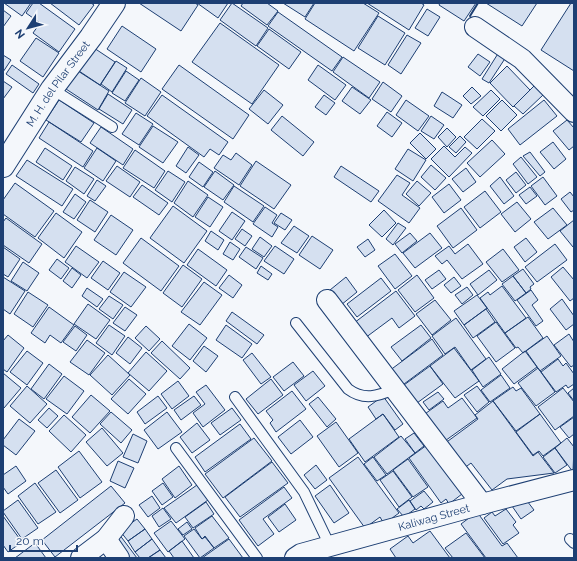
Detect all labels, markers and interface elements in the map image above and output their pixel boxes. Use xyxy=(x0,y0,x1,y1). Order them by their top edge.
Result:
north arrow xyxy=(8,8,48,48)
text: N xyxy=(13,26,28,41)
street label: M. H. del Pilar Street xyxy=(24,38,93,129)
street label: Kaliwag Street xyxy=(397,502,471,534)
scale bar xyxy=(10,527,77,553)
text: 20 m xyxy=(16,534,44,548)

